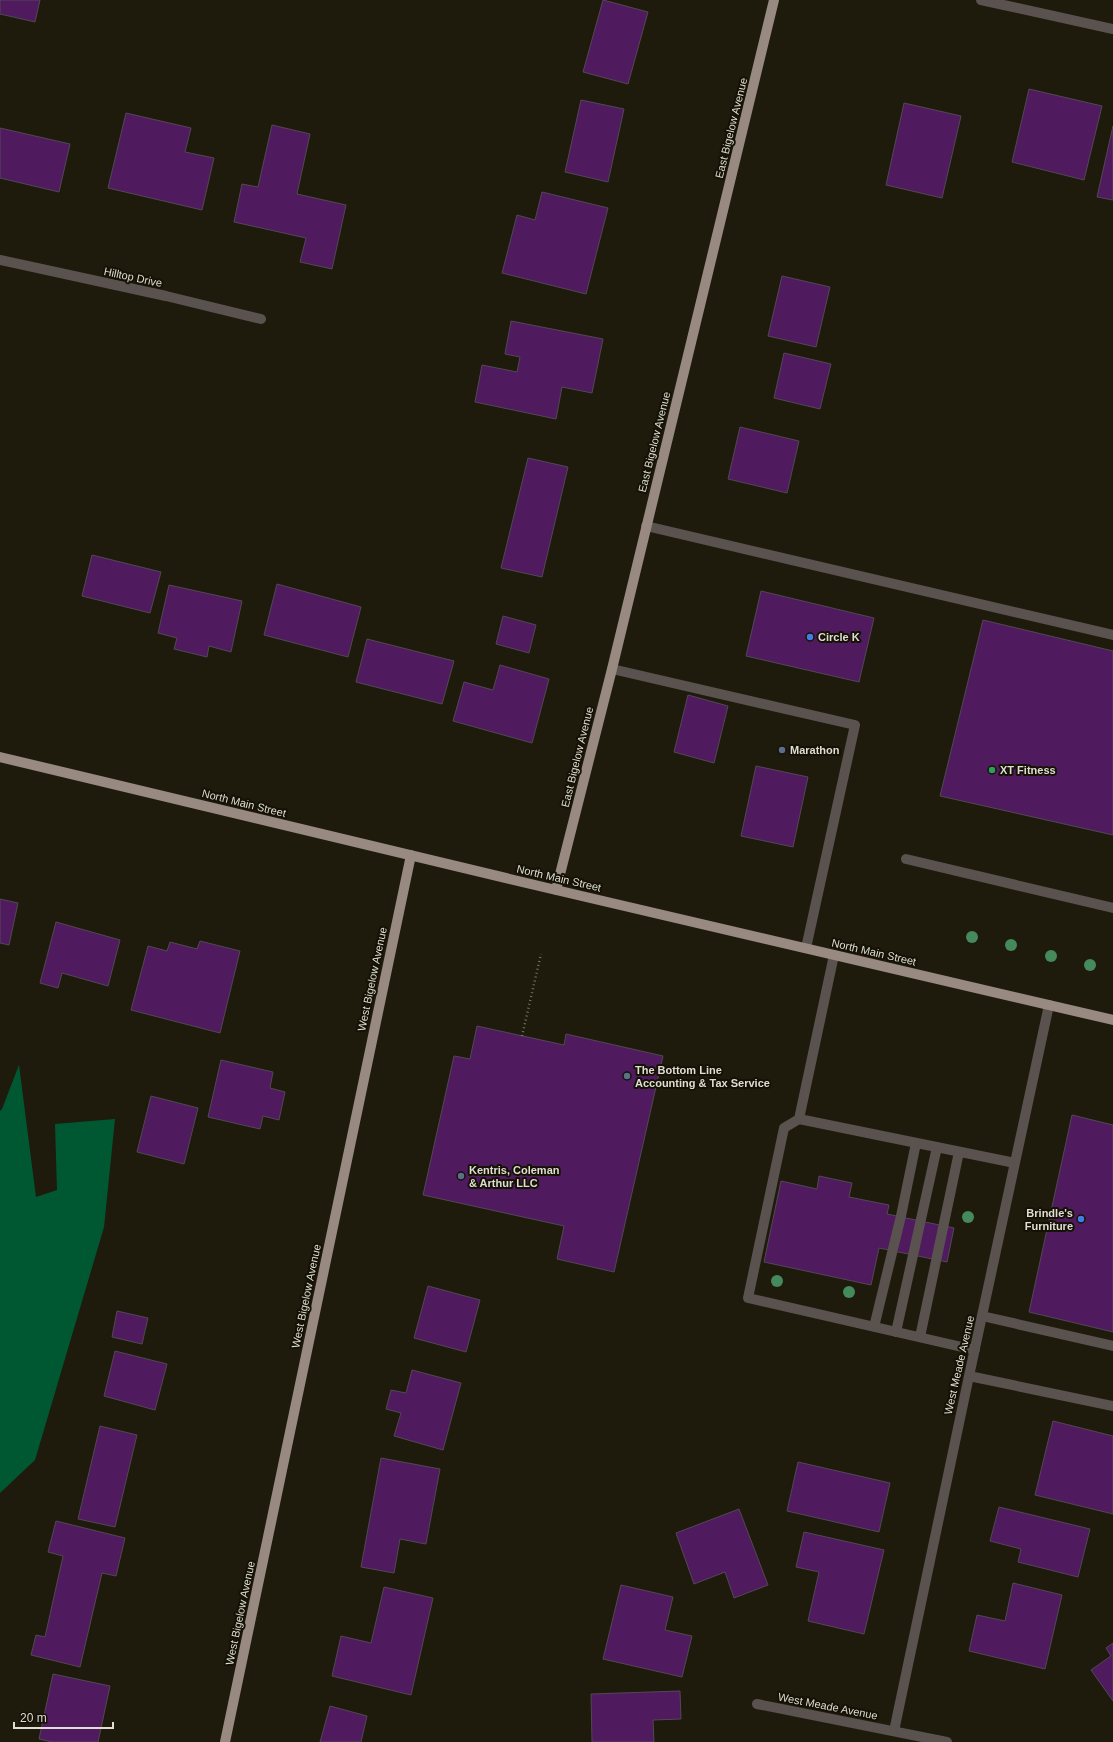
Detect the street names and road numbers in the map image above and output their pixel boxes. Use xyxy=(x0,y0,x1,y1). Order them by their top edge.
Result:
street label: East Bigelow Avenue xyxy=(713,77,749,179)
street label: Hilltop Drive xyxy=(103,265,163,289)
street label: East Bigelow Avenue xyxy=(636,391,672,493)
street label: East Bigelow Avenue xyxy=(559,706,595,808)
street label: North Main Street xyxy=(201,787,287,819)
street label: North Main Street xyxy=(516,862,602,894)
street label: West Bigelow Avenue xyxy=(355,926,389,1032)
street label: North Main Street xyxy=(831,936,917,968)
street label: West Bigelow Avenue xyxy=(289,1243,323,1349)
street label: West Meade Avenue xyxy=(942,1314,976,1416)
street label: West Bigelow Avenue xyxy=(223,1560,257,1666)
street label: West Meade Avenue xyxy=(777,1690,879,1722)

